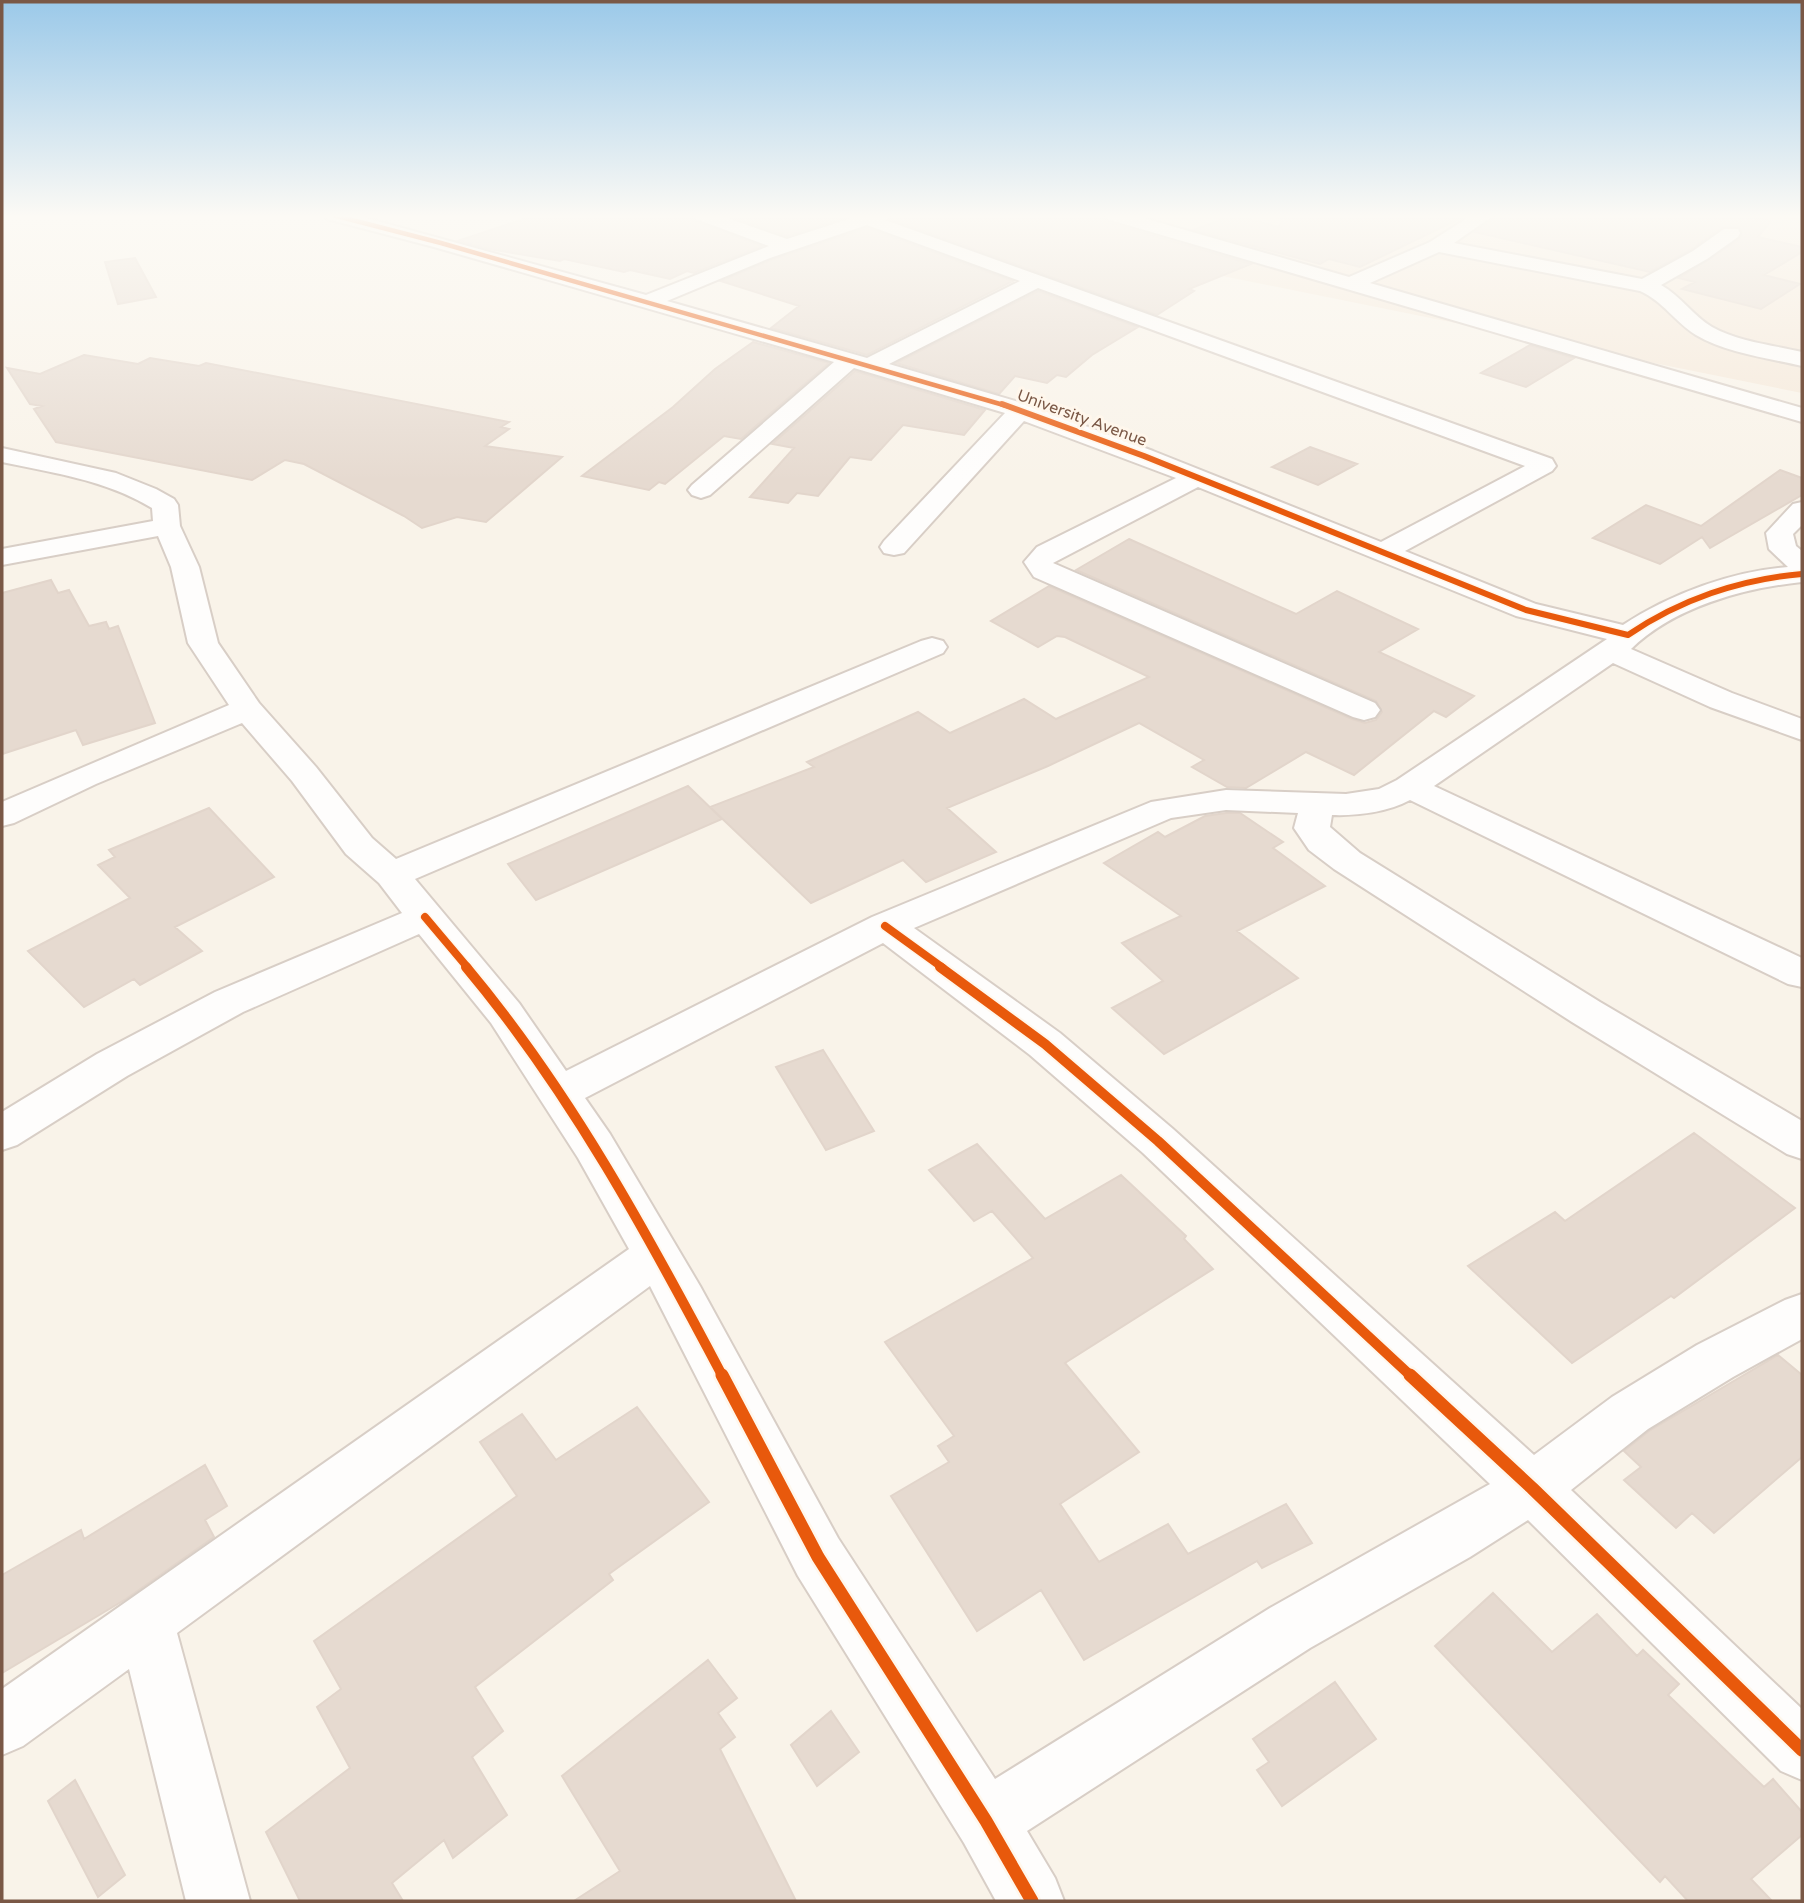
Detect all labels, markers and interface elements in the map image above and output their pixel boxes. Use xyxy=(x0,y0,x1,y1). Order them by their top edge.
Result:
street label: University Avenue xyxy=(1014,385,1150,451)

